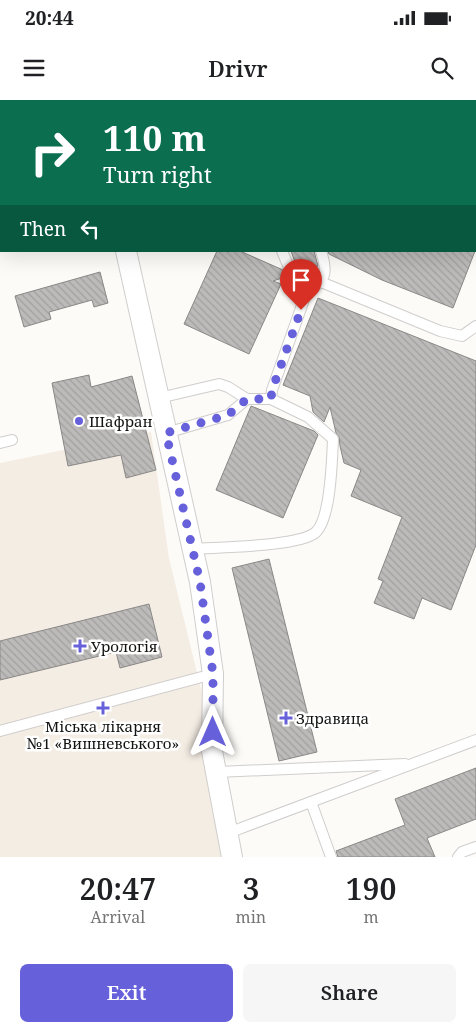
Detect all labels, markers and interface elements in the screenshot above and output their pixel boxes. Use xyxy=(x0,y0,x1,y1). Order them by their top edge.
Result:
text: 20:44 xyxy=(25,5,74,31)
text: Drivr xyxy=(208,53,268,83)
icon: menu xyxy=(20,54,48,82)
icon: search xyxy=(428,54,456,82)
text: 110 m xyxy=(103,114,206,161)
icon: right xyxy=(20,120,85,185)
text: Turn right xyxy=(103,159,212,189)
icon: left xyxy=(76,215,104,243)
text: Then xyxy=(20,216,66,242)
pin xyxy=(280,259,322,310)
icon: arrive xyxy=(287,266,315,294)
place label: Шафран xyxy=(89,411,153,431)
marker: Шафран xyxy=(73,415,85,427)
place label: Урологія xyxy=(91,636,158,656)
marker: Урологія xyxy=(73,639,87,653)
marker: Міська лікарня №1 «Вишневського» xyxy=(96,701,110,715)
position arrow xyxy=(186,705,238,757)
place label: Здравица xyxy=(296,708,369,728)
marker: Здравица xyxy=(280,712,292,724)
place label: Міська лікарня №1 «Вишневського» xyxy=(27,716,179,753)
text: 20:47 xyxy=(80,868,156,909)
text: 3 xyxy=(242,868,259,909)
text: 190 xyxy=(346,868,396,909)
text: Arrival xyxy=(90,906,145,928)
text: min xyxy=(236,906,266,928)
text: m xyxy=(364,906,379,928)
button: Exit xyxy=(20,964,233,1022)
button: Share xyxy=(243,964,456,1022)

